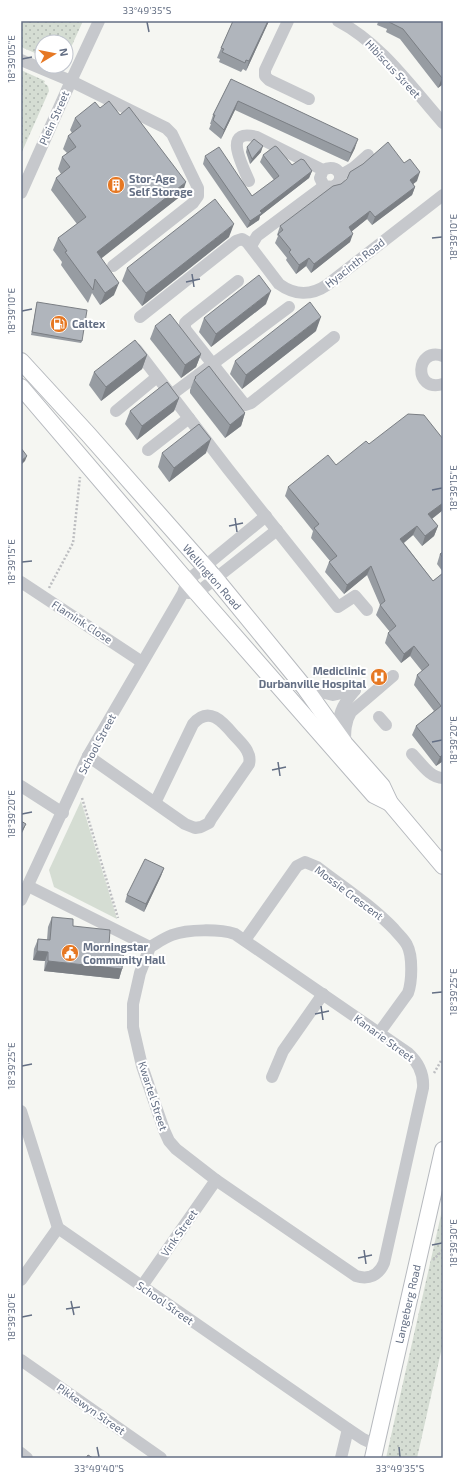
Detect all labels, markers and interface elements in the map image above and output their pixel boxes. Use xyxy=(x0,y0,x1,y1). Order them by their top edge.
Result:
text: 33°49'35"S xyxy=(123,4,172,16)
north arrow xyxy=(34,34,74,74)
text: 18°39'05"E xyxy=(5,35,17,83)
street label: Hibiscus Street xyxy=(363,37,424,100)
text: N xyxy=(57,47,71,57)
street label: Plein Street xyxy=(36,89,71,147)
place label: Stor-Age Self Storage xyxy=(129,172,193,198)
building icon: Stor-Age Self Storage xyxy=(106,175,126,195)
text: 18°39'10"E xyxy=(447,214,459,260)
street label: Hyacinth Road xyxy=(322,235,387,290)
text: 18°39'10"E xyxy=(5,288,17,334)
fuel station icon: Caltex xyxy=(49,314,69,334)
place label: Caltex xyxy=(72,317,106,330)
text: 18°39'15"E xyxy=(447,465,459,511)
text: 18°39'15"E xyxy=(5,539,17,585)
street label: Wellington Road xyxy=(180,541,244,612)
street label: Flamink Close xyxy=(50,597,115,646)
place label: Mediclinic Durbanville Hospital xyxy=(259,664,366,690)
hospital icon: Mediclinic Durbanville Hospital xyxy=(369,667,389,687)
street label: School Street xyxy=(75,711,118,776)
text: 18°39'20"E xyxy=(447,716,459,764)
text: 18°39'20"E xyxy=(5,790,17,838)
street label: Mossie Crescent xyxy=(313,863,386,922)
place label: Morningstar Community Hall xyxy=(83,940,166,967)
public building icon: Morningstar Community Hall xyxy=(60,943,80,963)
text: 18°39'25"E xyxy=(447,968,459,1016)
street label: Kanarie Street xyxy=(352,1011,417,1064)
text: 18°39'25"E xyxy=(5,1042,17,1090)
street label: Kwartel Street xyxy=(136,1060,171,1132)
street label: Vink Street xyxy=(158,1207,200,1259)
text: 18°39'30"E xyxy=(447,1219,459,1267)
street label: Langeberg Road xyxy=(392,1263,423,1345)
street label: School Street xyxy=(134,1278,196,1327)
text: 18°39'30"E xyxy=(5,1293,17,1341)
street label: Pikkewyn Street xyxy=(55,1380,128,1437)
text: 33°49'40"S xyxy=(74,1462,124,1474)
text: 33°49'35"S xyxy=(376,1462,425,1474)

